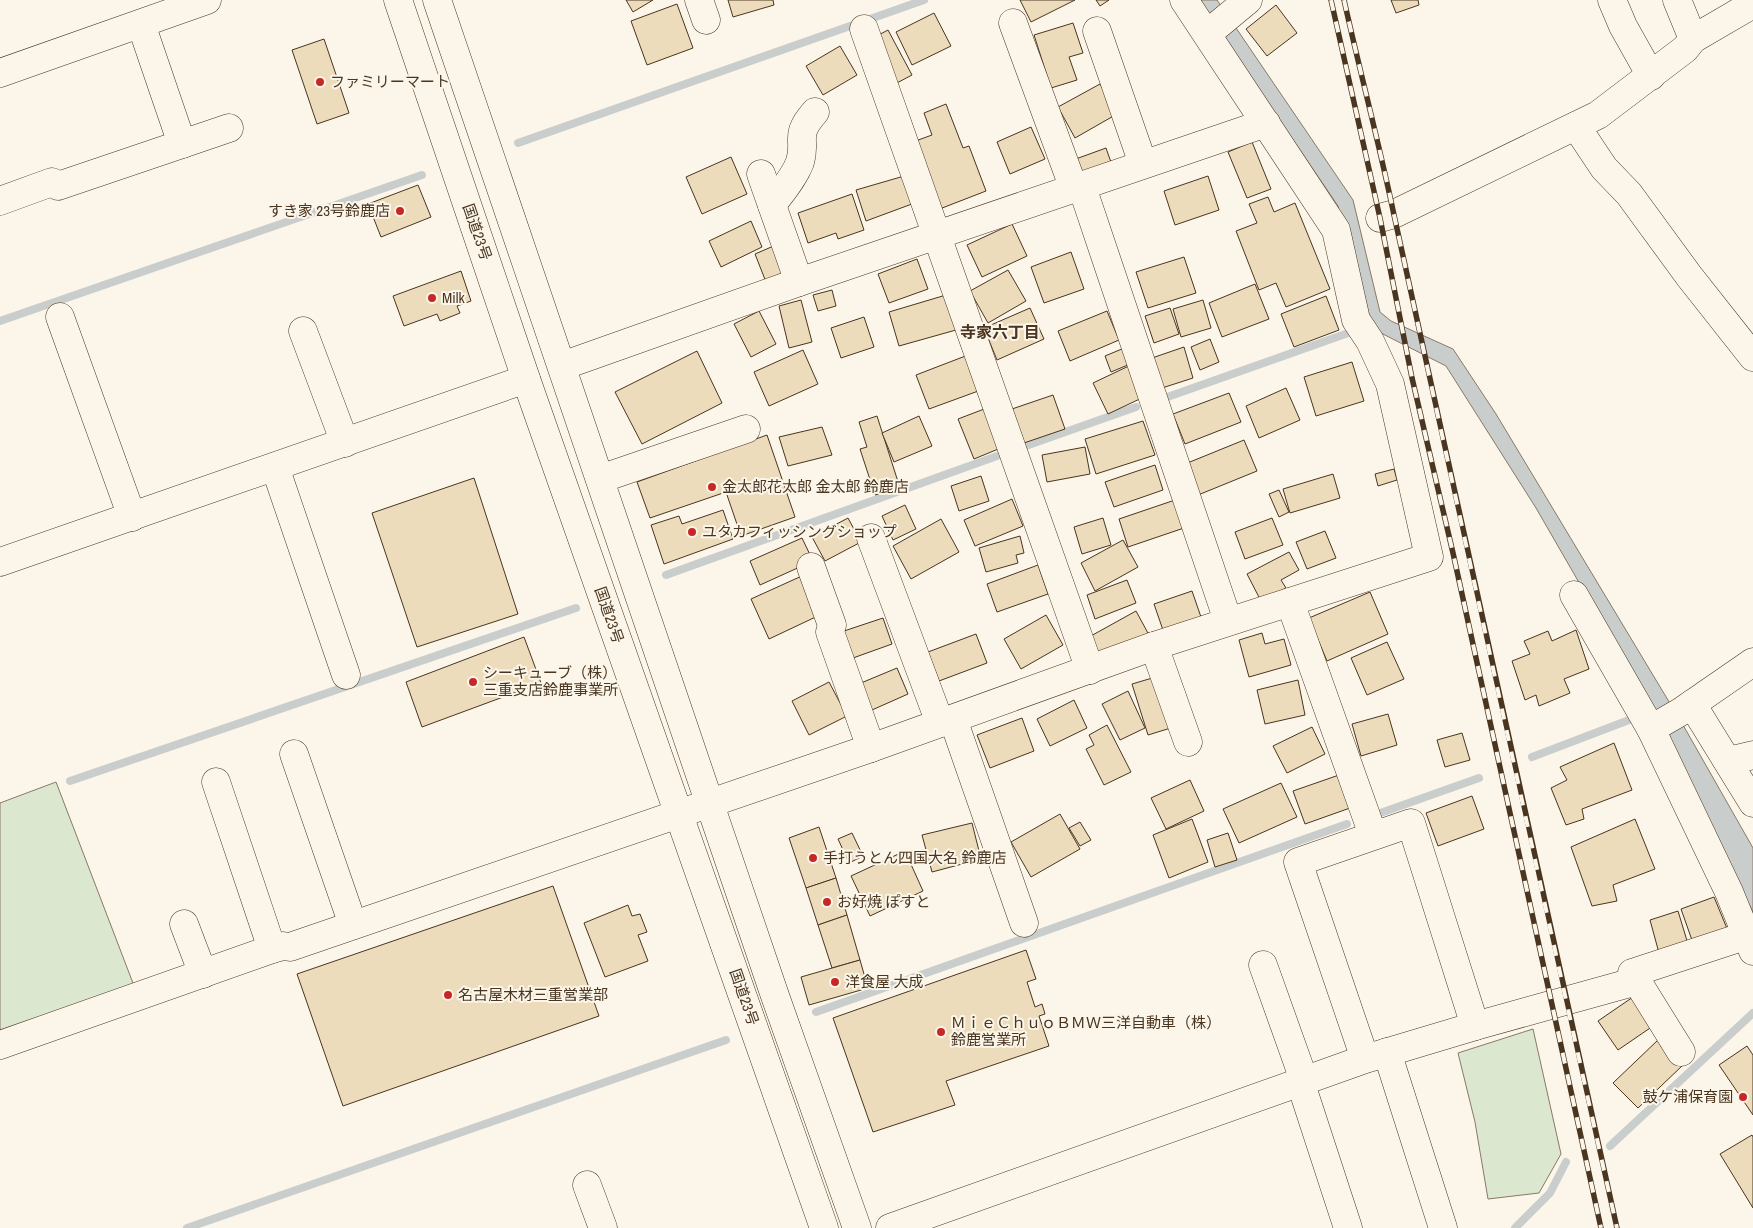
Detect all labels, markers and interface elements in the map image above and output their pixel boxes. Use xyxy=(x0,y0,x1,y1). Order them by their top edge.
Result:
place label: ファミリーマート xyxy=(330,71,450,92)
marker: ファミリーマート xyxy=(314,76,326,88)
place label: すき家 23号鈴鹿店 xyxy=(268,200,390,221)
street label: 国道23号 xyxy=(458,201,497,263)
marker: すき家 23号鈴鹿店 xyxy=(394,205,406,217)
place label: Milk xyxy=(442,287,465,308)
marker: Milk xyxy=(426,292,438,304)
district label: 寺家六丁目 xyxy=(960,321,1040,343)
place label: 金太郎花太郎 金太郎 鈴鹿店 xyxy=(722,476,909,497)
marker: 金太郎花太郎 金太郎 鈴鹿店 xyxy=(706,481,718,493)
place label: ユタカフィッシングショップ xyxy=(702,521,897,542)
marker: ユタカフィッシングショップ xyxy=(686,526,698,538)
street label: 国道23号 xyxy=(590,584,629,646)
place label: シーキューブ（株） 三重支店鈴鹿事業所 xyxy=(483,662,618,700)
marker: シーキューブ（株） 三重支店鈴鹿事業所 xyxy=(467,676,479,688)
place label: 手打うとん四国大名 鈴鹿店 xyxy=(823,847,1006,868)
marker: 手打うとん四国大名 鈴鹿店 xyxy=(807,852,819,864)
place label: お好焼 ぽすと xyxy=(837,891,930,912)
marker: お好焼 ぽすと xyxy=(821,896,833,908)
street label: 国道23号 xyxy=(725,966,764,1028)
place label: 洋食屋 大成 xyxy=(845,971,923,992)
marker: 洋食屋 大成 xyxy=(829,976,841,988)
place label: 名古屋木材三重営業部 xyxy=(458,984,608,1005)
marker: 名古屋木材三重営業部 xyxy=(442,989,454,1001)
place label: ＭｉｅＣｈｕｏＢＭＷ三洋自動車（株） 鈴鹿営業所 xyxy=(951,1012,1221,1050)
marker: ＭｉｅＣｈｕｏＢＭＷ三洋自動車（株） 鈴鹿営業所 xyxy=(935,1026,947,1038)
place label: 鼓ケ浦保育園 xyxy=(1643,1086,1733,1107)
marker: 鼓ケ浦保育園 xyxy=(1737,1091,1749,1103)

